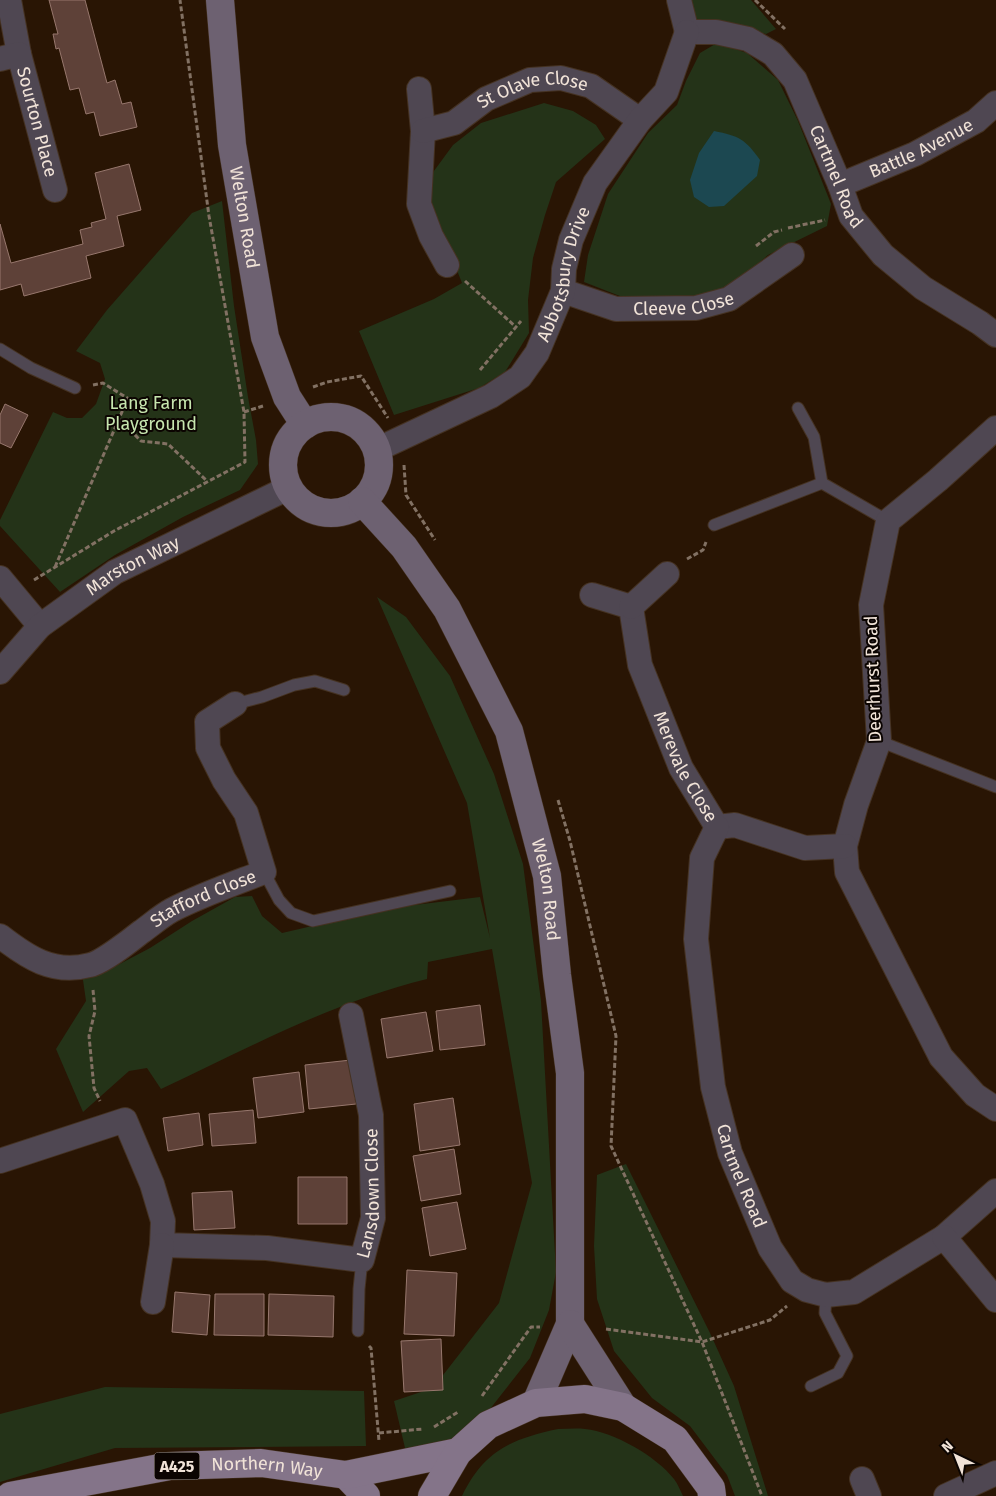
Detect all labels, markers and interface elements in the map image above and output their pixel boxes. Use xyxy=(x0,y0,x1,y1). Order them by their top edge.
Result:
street label: Sourton Place xyxy=(12,64,62,180)
street label: St Olave Close xyxy=(472,67,591,113)
street label: Battle Avenue xyxy=(866,114,977,183)
street label: Cartmel Road xyxy=(805,122,868,233)
street label: Welton Road xyxy=(225,165,264,270)
street label: Abbotsbury Drive xyxy=(532,203,595,345)
street label: Cleeve Close xyxy=(633,287,736,320)
park label: Lang Farm Playground xyxy=(105,392,197,435)
street label: Marston Way xyxy=(82,531,183,600)
street label: Deerhurst Road xyxy=(860,615,886,743)
street label: Merevale Close xyxy=(648,708,722,826)
street label: Welton Road xyxy=(527,836,564,942)
street label: Stafford Close xyxy=(146,865,259,932)
street label: Cartmel Road xyxy=(712,1121,771,1231)
street label: Lansdown Close xyxy=(352,1128,384,1261)
north arrow xyxy=(931,1431,981,1481)
text: N xyxy=(938,1437,957,1456)
road number: A425 xyxy=(154,1452,200,1480)
street label: Northern Way xyxy=(211,1452,324,1483)

